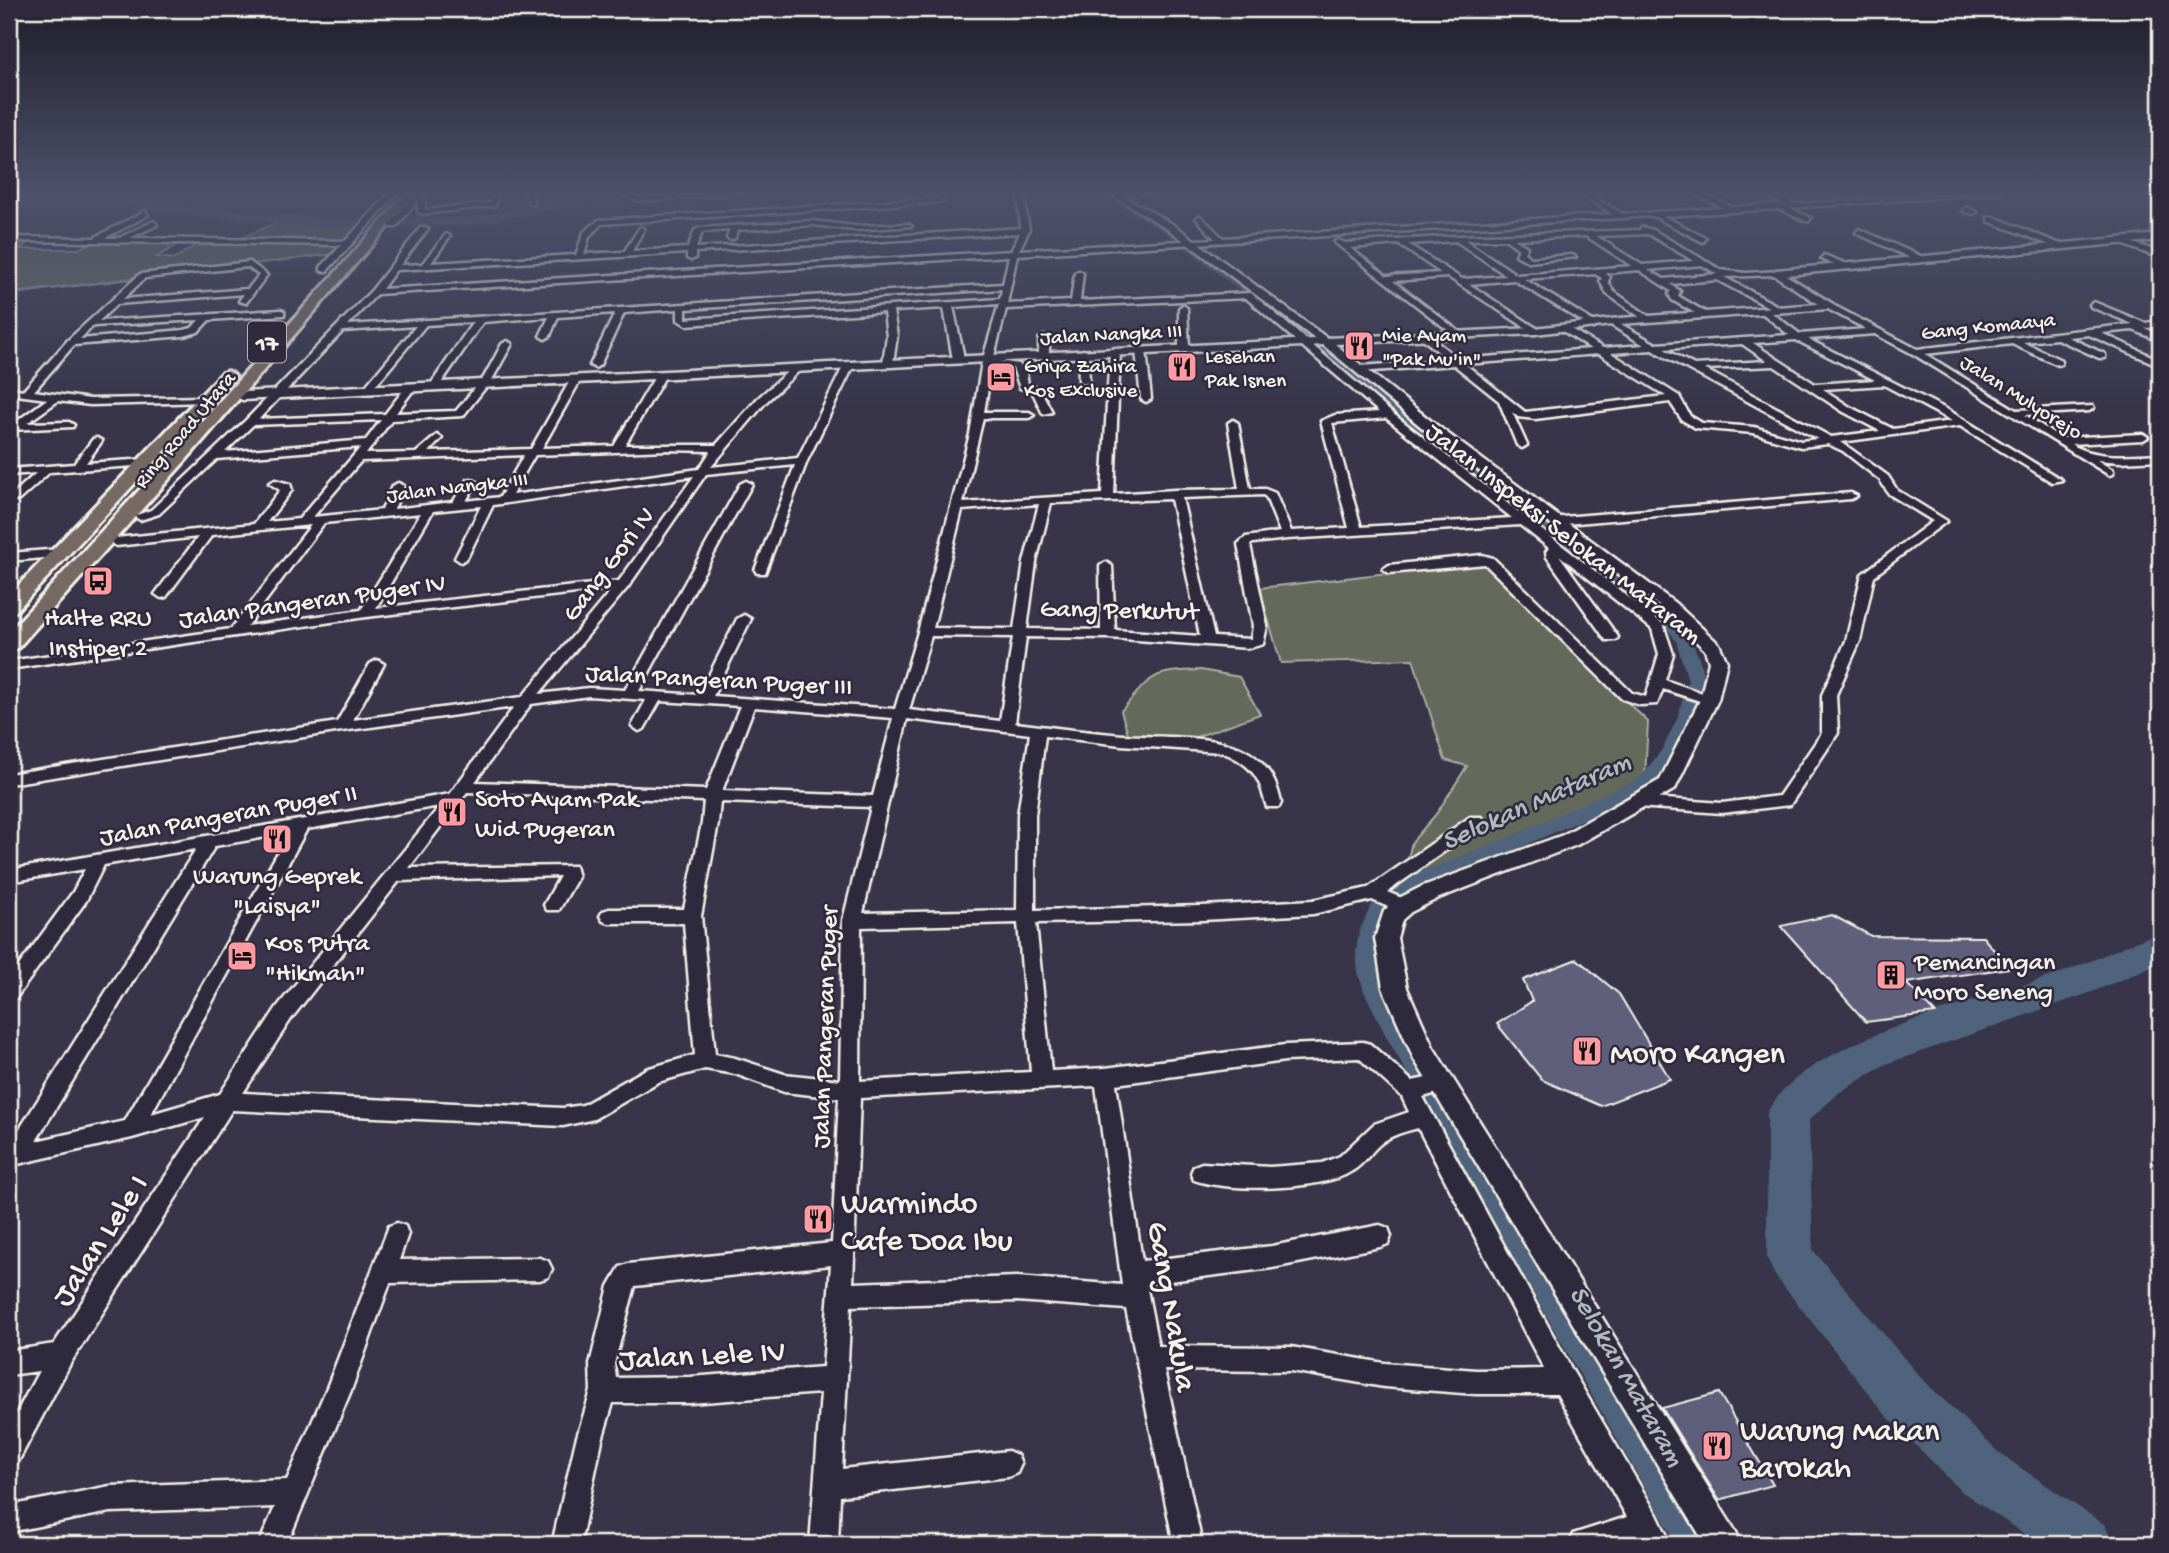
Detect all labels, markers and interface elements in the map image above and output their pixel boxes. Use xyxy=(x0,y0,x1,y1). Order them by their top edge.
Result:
street label: Gang Komaaya xyxy=(1920,309,2058,348)
street label: Jalan Nangka III xyxy=(1039,320,1183,353)
road number: 17 xyxy=(248,321,286,362)
place label: Mie Ayam "Pak Mu'in" xyxy=(1382,325,1481,374)
restaurant icon: Mie Ayam "Pak Mu'in" xyxy=(1342,329,1376,363)
place label: Lesehan Pak Isnen xyxy=(1204,346,1286,395)
restaurant icon: Lesehan Pak Isnen xyxy=(1165,350,1199,384)
street label: Jalan Mulyorejo xyxy=(1954,351,2086,447)
place label: Griya Zahira Kos Exclusive xyxy=(1024,356,1138,405)
hotel icon: Griya Zahira Kos Exclusive xyxy=(984,360,1018,394)
street label: Ring Road Utara xyxy=(131,367,244,495)
street label: Jalan Inspeksi Selokan Mataram xyxy=(1418,418,1707,653)
street label: Jalan Nangka III xyxy=(385,468,530,511)
street label: Gang Gori IV xyxy=(557,502,664,629)
bus stop icon: Halte RRU Instiper 2 xyxy=(81,564,115,598)
street label: Jalan Pangeran Puger IV xyxy=(177,569,448,638)
street label: Gang Perkutut xyxy=(1039,596,1201,629)
place label: Halte RRU Instiper 2 xyxy=(44,605,152,666)
street label: Jalan Pangeran Puger III xyxy=(585,660,853,705)
water label: Selokan Mataram xyxy=(1437,747,1637,860)
street label: Jalan Pangeran Puger II xyxy=(98,780,360,855)
place label: Soto Ayam Pak Wid Pugeran xyxy=(475,786,641,847)
restaurant icon: Soto Ayam Pak Wid Pugeran xyxy=(435,795,469,829)
restaurant icon: Warung Geprek "Laisya" xyxy=(260,822,294,856)
place label: Warung Geprek "Laisya" xyxy=(193,863,363,924)
street label: Jalan Pangeran Puger xyxy=(808,903,847,1149)
place label: Kos Putra "Hikmah" xyxy=(265,930,371,991)
hotel icon: Kos Putra "Hikmah" xyxy=(225,939,259,973)
place label: Pemancingan Moro Seneng xyxy=(1913,949,2056,1010)
building icon: Pemancingan Moro Seneng xyxy=(1874,958,1908,992)
restaurant icon: Moro Kangen xyxy=(1570,1034,1604,1068)
place label: Moro Kangen xyxy=(1610,1037,1785,1075)
street label: Jalan Lele I xyxy=(46,1169,159,1315)
place label: Warmindo Cafe Doa Ibu xyxy=(841,1187,1012,1262)
restaurant icon: Warmindo Cafe Doa Ibu xyxy=(801,1202,835,1236)
street label: Gang Nakula xyxy=(1135,1219,1203,1396)
water label: Selokan Mataram xyxy=(1560,1281,1690,1474)
street label: Jalan Lele IV xyxy=(618,1335,787,1381)
place label: Warung Makan Barokah xyxy=(1739,1414,1940,1489)
restaurant icon: Warung Makan Barokah xyxy=(1700,1429,1734,1463)

